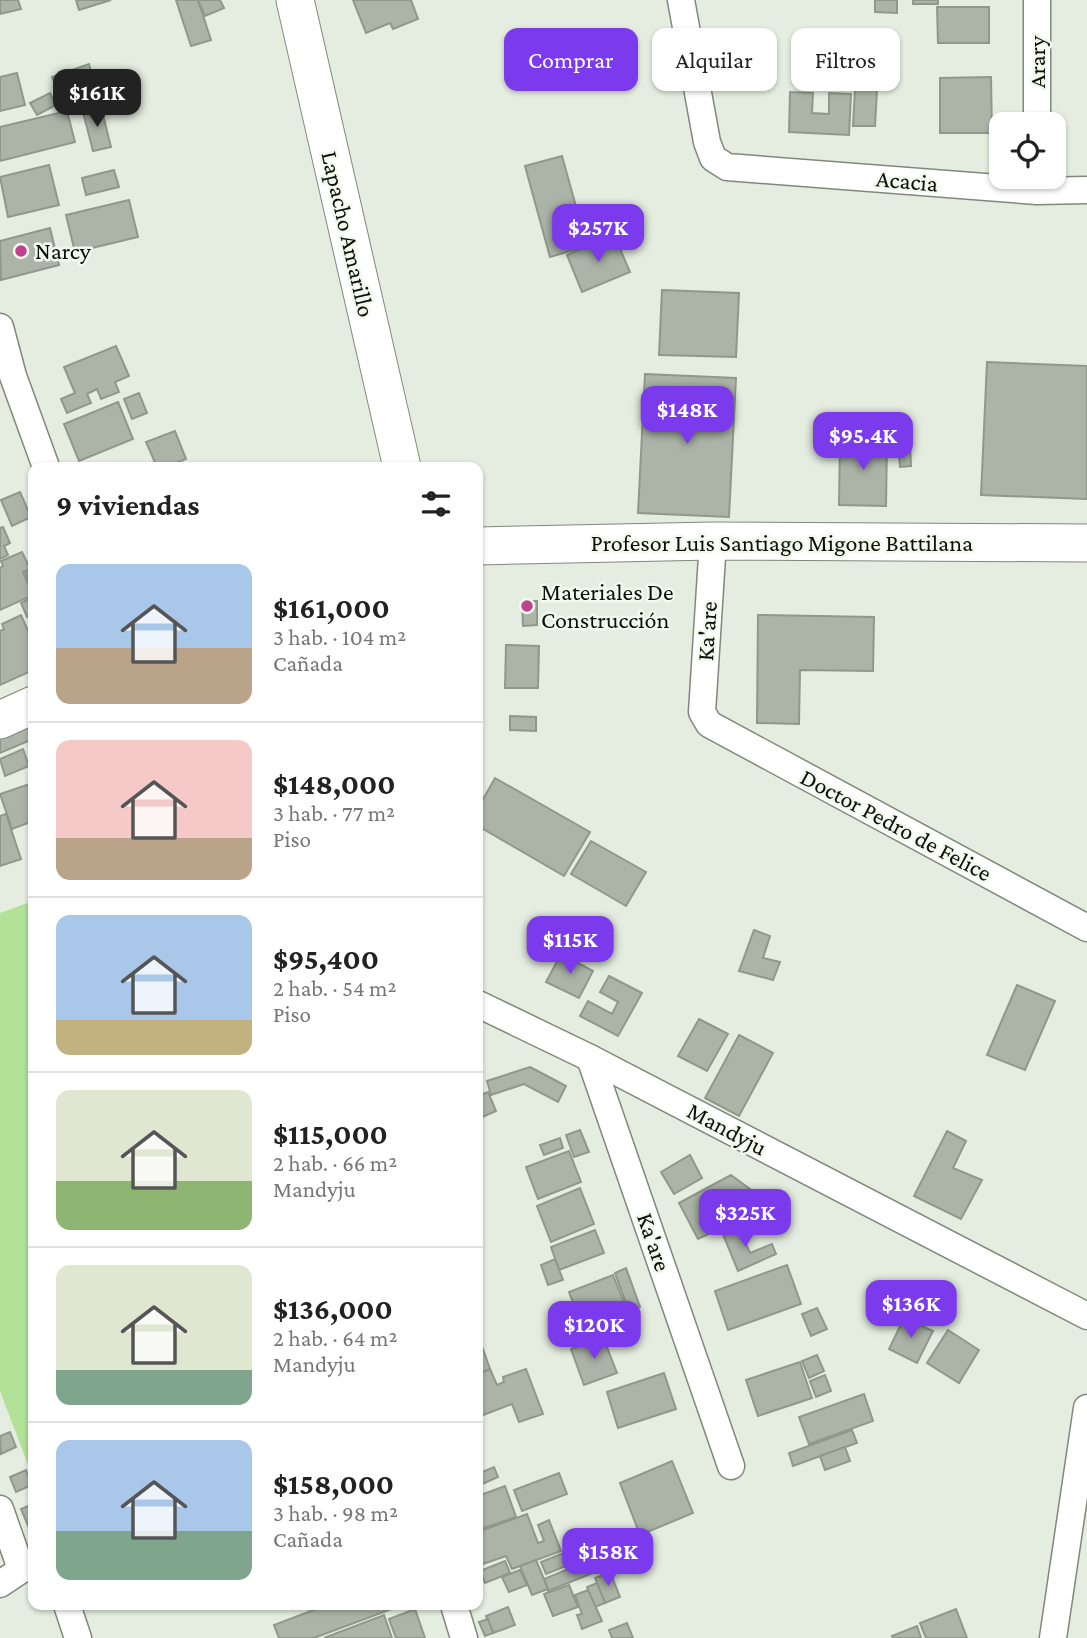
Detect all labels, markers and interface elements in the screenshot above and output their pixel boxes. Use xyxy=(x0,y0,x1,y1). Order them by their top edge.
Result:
chip: Comprar xyxy=(504,28,638,91)
chip: Alquilar xyxy=(652,28,777,91)
chip: Filtros xyxy=(791,28,900,91)
street label: Arary xyxy=(1023,35,1050,88)
pin: $161K xyxy=(48,69,146,129)
text: $161K xyxy=(69,79,125,105)
map controls xyxy=(989,112,1066,189)
button: locate xyxy=(989,112,1066,189)
street label: Lapacho Amarillo xyxy=(316,148,381,319)
street label: Acacia xyxy=(875,164,939,197)
pin: $257K xyxy=(549,204,647,264)
text: $257K xyxy=(568,214,628,240)
place label: Narcy xyxy=(35,237,92,264)
marker: Narcy xyxy=(13,243,29,259)
pin: $148K xyxy=(638,386,736,446)
text: $148K xyxy=(657,396,717,422)
pin: $95.4K xyxy=(806,412,920,472)
text: $95.4K xyxy=(829,422,897,448)
icon: filters xyxy=(417,485,455,523)
text: 9 viviendas xyxy=(56,488,200,521)
street label: Profesor Luis Santiago Migone Battilana xyxy=(591,529,973,556)
place label: Materiales De Construcción xyxy=(541,578,674,633)
text: $161,000 xyxy=(273,591,390,624)
icon: home xyxy=(112,592,196,676)
marker: Materiales De Construcción xyxy=(519,598,535,614)
street label: Ka'are xyxy=(691,600,722,662)
text: 3 hab. · 104 m² xyxy=(273,624,406,650)
text: Cañada xyxy=(273,650,343,676)
street label: Doctor Pedro de Felice xyxy=(796,763,996,886)
text: $148,000 xyxy=(273,767,396,800)
icon: home xyxy=(112,768,196,852)
text: 3 hab. · 77 m² xyxy=(273,800,395,826)
text: Piso xyxy=(273,826,311,852)
pin: $115K xyxy=(521,916,619,976)
text: $115K xyxy=(543,926,597,952)
text: $95,400 xyxy=(273,942,379,975)
icon: home xyxy=(112,943,196,1027)
text: 2 hab. · 54 m² xyxy=(273,975,397,1001)
text: Piso xyxy=(273,1001,311,1027)
street label: Mandyju xyxy=(683,1096,772,1161)
text: $115,000 xyxy=(273,1117,388,1150)
icon: home xyxy=(112,1118,196,1202)
text: 2 hab. · 66 m² xyxy=(273,1150,397,1176)
text: Mandyju xyxy=(273,1176,356,1202)
pin: $325K xyxy=(696,1190,794,1249)
text: $325K xyxy=(715,1199,775,1225)
street label: Ka'are xyxy=(632,1209,677,1275)
pin: $136K xyxy=(862,1280,960,1340)
text: $136K xyxy=(882,1290,940,1316)
text: $136,000 xyxy=(273,1292,393,1325)
icon: home xyxy=(112,1293,196,1377)
pin: $120K xyxy=(545,1302,643,1361)
text: $120K xyxy=(564,1311,624,1337)
text: 2 hab. · 64 m² xyxy=(273,1325,397,1351)
text: Mandyju xyxy=(273,1351,356,1377)
text: $158,000 xyxy=(273,1467,394,1500)
icon: home xyxy=(112,1468,196,1552)
text: 3 hab. · 98 m² xyxy=(273,1500,398,1526)
text: Cañada xyxy=(273,1526,343,1552)
pin: $158K xyxy=(559,1528,657,1588)
text: $158K xyxy=(578,1538,638,1564)

